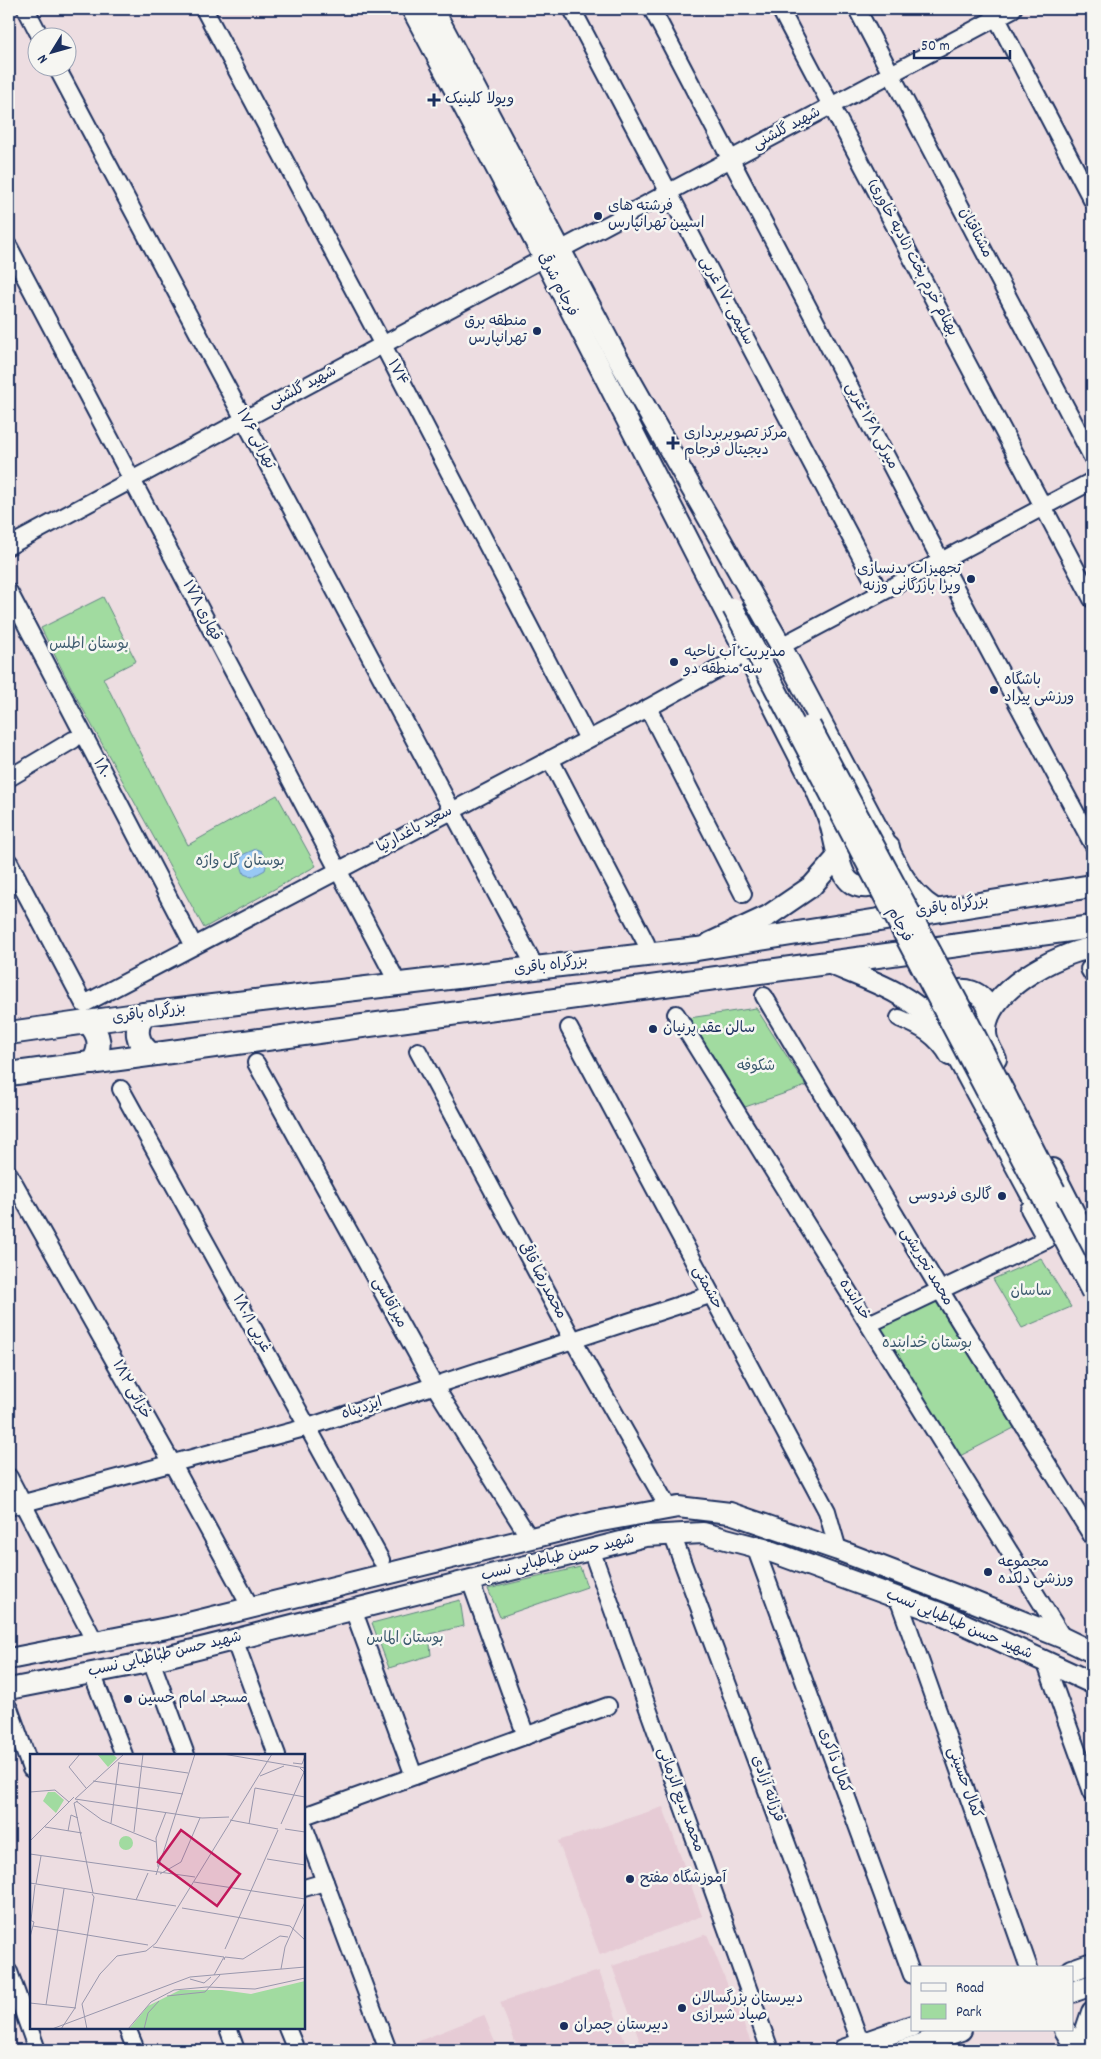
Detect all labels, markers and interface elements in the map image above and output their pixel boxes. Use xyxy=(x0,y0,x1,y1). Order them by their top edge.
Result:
north arrow xyxy=(28,28,78,78)
scale bar xyxy=(914,28,1010,60)
text: 50 m xyxy=(921,36,950,58)
text: N xyxy=(33,50,53,67)
place label: ویولا کلینیک xyxy=(445,89,514,111)
marker: ویولا کلینیک xyxy=(427,93,441,107)
street label: شهید گلشنی xyxy=(749,102,825,156)
street label: بهنام خرم بخت (نادیه خاوری) xyxy=(861,176,963,340)
place label: فرشته های اسپین تهرانپارس xyxy=(608,196,704,235)
street label: مشتاقیان xyxy=(953,204,997,262)
marker: فرشته های اسپین تهرانپارس xyxy=(592,210,604,222)
street label: فرجام شرقی xyxy=(531,248,584,321)
street label: سلیمی ۱۷۰ غربی xyxy=(693,253,759,349)
place label: منطقه برق تهرانپارس xyxy=(464,311,528,350)
marker: منطقه برق تهرانپارس xyxy=(531,325,543,337)
street label: ۱۷۴ xyxy=(381,356,413,390)
street label: شهید گلشنی xyxy=(265,361,341,415)
street label: میرکی ۱۶۸ غربی xyxy=(839,379,903,473)
street label: تهرانی ۱۷۶ xyxy=(230,405,281,474)
place label: مرکز تصویربرداری دیجیتال فرجام xyxy=(684,423,787,462)
marker: مرکز تصویربرداری دیجیتال فرجام xyxy=(666,436,680,450)
place label: تجهیزات بدنسازی ویرا بازرگانی وزنه xyxy=(857,559,962,598)
marker: تجهیزات بدنسازی ویرا بازرگانی وزنه xyxy=(965,573,977,585)
street label: قهاری ۱۷۸ xyxy=(176,577,226,645)
park label: بوستان اطلس xyxy=(49,634,129,656)
place label: مدیریت آب ناحیه سه منطقه دو xyxy=(683,642,786,681)
marker: مدیریت آب ناحیه سه منطقه دو xyxy=(668,656,680,668)
place label: باشگاه ورزشی پیراد xyxy=(1004,670,1074,709)
marker: باشگاه ورزشی پیراد xyxy=(988,684,1000,696)
street label: ۱۸۰ xyxy=(86,755,116,783)
street label: سعید باغدارنیا xyxy=(373,801,457,859)
park label: بوستان گل واژه xyxy=(196,851,285,873)
street label: بزرگراه باقری xyxy=(914,890,990,924)
street label: فرجام xyxy=(881,904,917,946)
street label: بزرگراه باقری xyxy=(513,951,589,981)
street label: بزرگراه باقری xyxy=(111,998,187,1030)
place label: سالن عقد پرنیان xyxy=(663,1018,755,1040)
marker: سالن عقد پرنیان xyxy=(647,1023,659,1035)
park label: شکوفه xyxy=(737,1056,775,1078)
place label: گالری فردوسی xyxy=(908,1185,992,1207)
marker: گالری فردوسی xyxy=(996,1190,1008,1202)
street label: محمد تجریشی xyxy=(894,1224,958,1310)
street label: محمدرضا قاقی xyxy=(513,1238,573,1323)
street label: حشمتی xyxy=(686,1262,728,1314)
street label: میرآقاسی xyxy=(366,1273,412,1333)
street label: خدابنده xyxy=(833,1275,875,1325)
park label: ساسان xyxy=(1010,1281,1052,1303)
street label: ۱۸۰/۱ غربی xyxy=(226,1291,276,1357)
park label: بوستان خدابنده xyxy=(882,1333,972,1355)
street label: ۱۸۲ خزائی xyxy=(106,1356,156,1424)
street label: ایزدپناه xyxy=(339,1392,385,1426)
street label: شهید حسن طباطبایی نسب xyxy=(479,1528,637,1588)
place label: مجموعه ورزشی دلکده xyxy=(998,1552,1074,1591)
marker: مجموعه ورزشی دلکده xyxy=(982,1566,994,1578)
street label: شهید حسن طباطبایی نسب xyxy=(882,1584,1036,1666)
street label: شهید حسن طباطبایی نسب xyxy=(86,1627,244,1683)
park label: بوستان الماس xyxy=(366,1628,444,1650)
place label: مسجد امام حسین xyxy=(138,1688,248,1710)
marker: مسجد امام حسین xyxy=(122,1693,134,1705)
street label: کمال ذاکری xyxy=(812,1725,856,1797)
street label: محمد بدیع الزمانی xyxy=(651,1744,709,1856)
street label: کمال حسینی xyxy=(941,1744,987,1822)
street label: فرزانه آزادی xyxy=(745,1752,789,1826)
inset map xyxy=(30,1754,305,2029)
place label: آموزشگاه مفتح xyxy=(640,1868,727,1890)
marker: آموزشگاه مفتح xyxy=(624,1873,636,1885)
legend xyxy=(911,1966,1074,2032)
text: Road xyxy=(956,1978,984,2000)
place label: دبیرستان بزرگسالان صیاد شیرازی xyxy=(692,1988,803,2027)
marker: دبیرستان بزرگسالان صیاد شیرازی xyxy=(676,2002,688,2014)
text: Park xyxy=(956,2002,982,2024)
place label: دبیرستان چمران xyxy=(574,2015,668,2037)
marker: دبیرستان چمران xyxy=(558,2020,570,2032)

